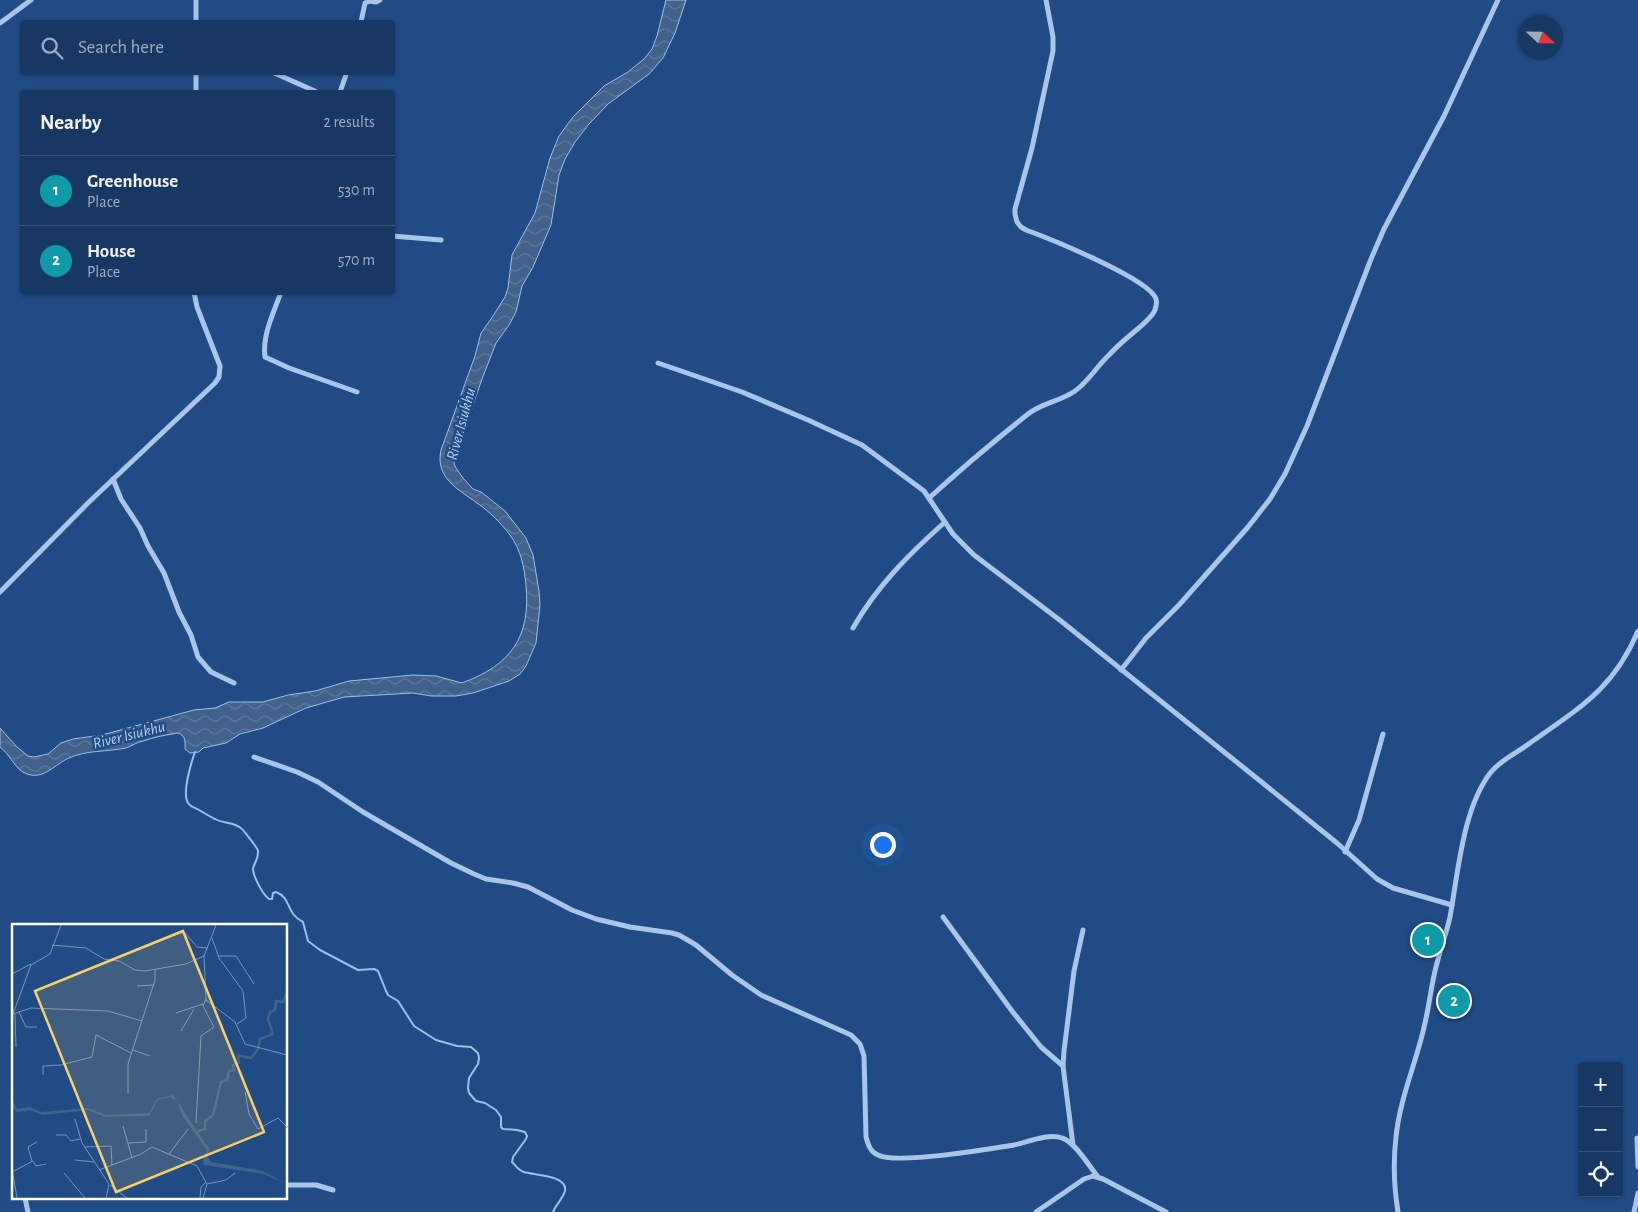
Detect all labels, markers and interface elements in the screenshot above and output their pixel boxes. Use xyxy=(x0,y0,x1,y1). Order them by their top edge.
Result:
north arrow xyxy=(1518,15,1563,60)
search box xyxy=(20,20,395,75)
icon: search xyxy=(38,34,66,62)
text: Search here xyxy=(78,38,164,57)
text: Nearby xyxy=(40,112,101,133)
text: 2 results xyxy=(323,114,375,130)
text: Greenhouse xyxy=(87,172,178,191)
text: 1 xyxy=(53,182,59,198)
text: 530 m xyxy=(338,182,375,198)
text: Place xyxy=(87,194,120,210)
text: House xyxy=(87,242,135,261)
text: 2 xyxy=(52,252,60,268)
text: 570 m xyxy=(338,252,375,268)
text: Place xyxy=(87,264,120,280)
water label: River Isiukhu xyxy=(444,386,478,462)
water label: River Isiukhu xyxy=(91,718,167,752)
your location xyxy=(870,832,896,858)
pin: 1 xyxy=(1412,921,1444,959)
inset map xyxy=(12,924,288,1200)
pin: 2 xyxy=(1438,982,1470,1020)
map controls xyxy=(1578,1062,1623,1197)
button: + xyxy=(1578,1062,1623,1107)
button: − xyxy=(1578,1107,1623,1152)
button: locate xyxy=(1578,1152,1623,1197)

